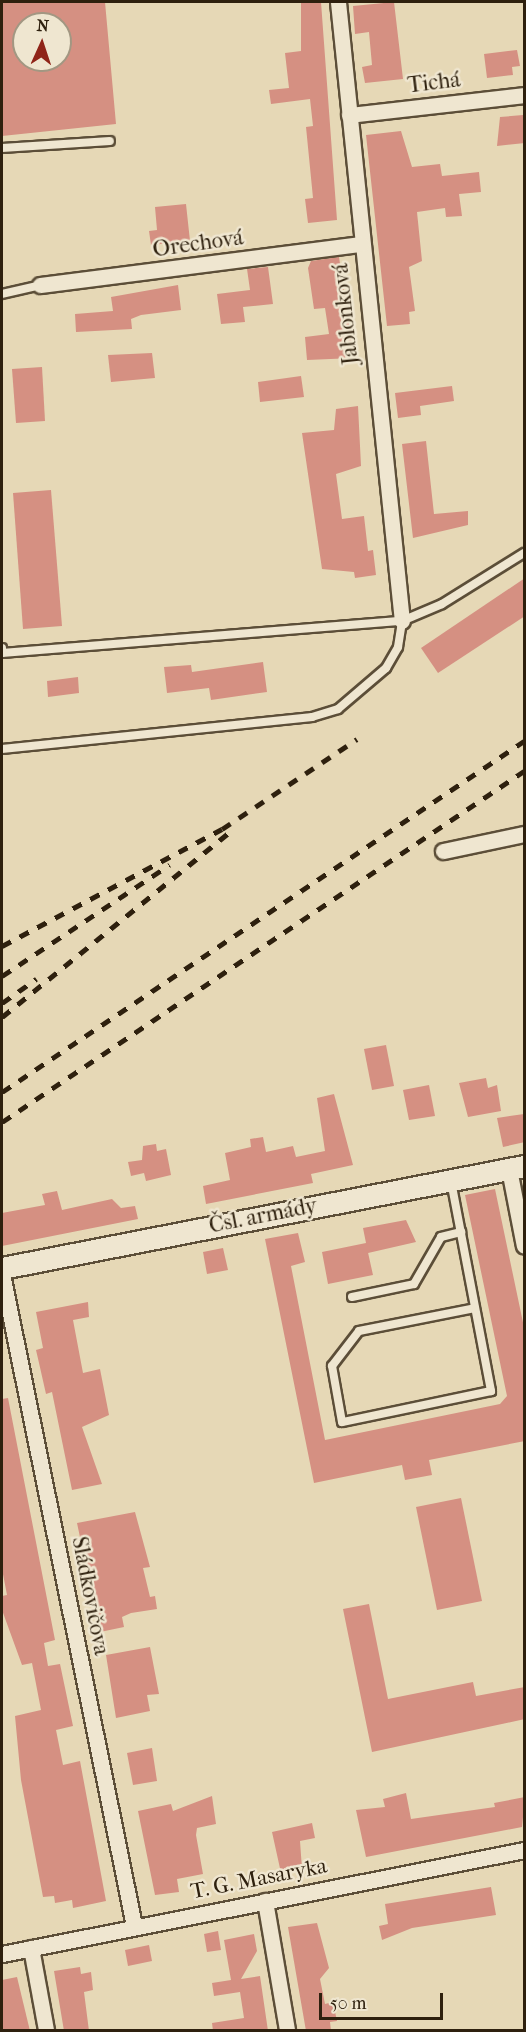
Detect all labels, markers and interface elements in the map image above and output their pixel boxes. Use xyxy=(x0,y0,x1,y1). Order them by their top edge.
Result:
north arrow xyxy=(12,12,72,72)
text: N xyxy=(36,16,49,35)
street label: Tichá xyxy=(406,67,462,99)
street label: Orechová xyxy=(151,225,245,263)
street label: Jablonková xyxy=(328,262,364,366)
street label: Čsl. armády xyxy=(207,1193,319,1239)
street label: Sládkovičova xyxy=(66,1535,114,1657)
street label: T. G. Masaryka xyxy=(189,1853,329,1905)
scale bar xyxy=(322,1981,446,2019)
text: 50 m xyxy=(330,1993,366,2014)

